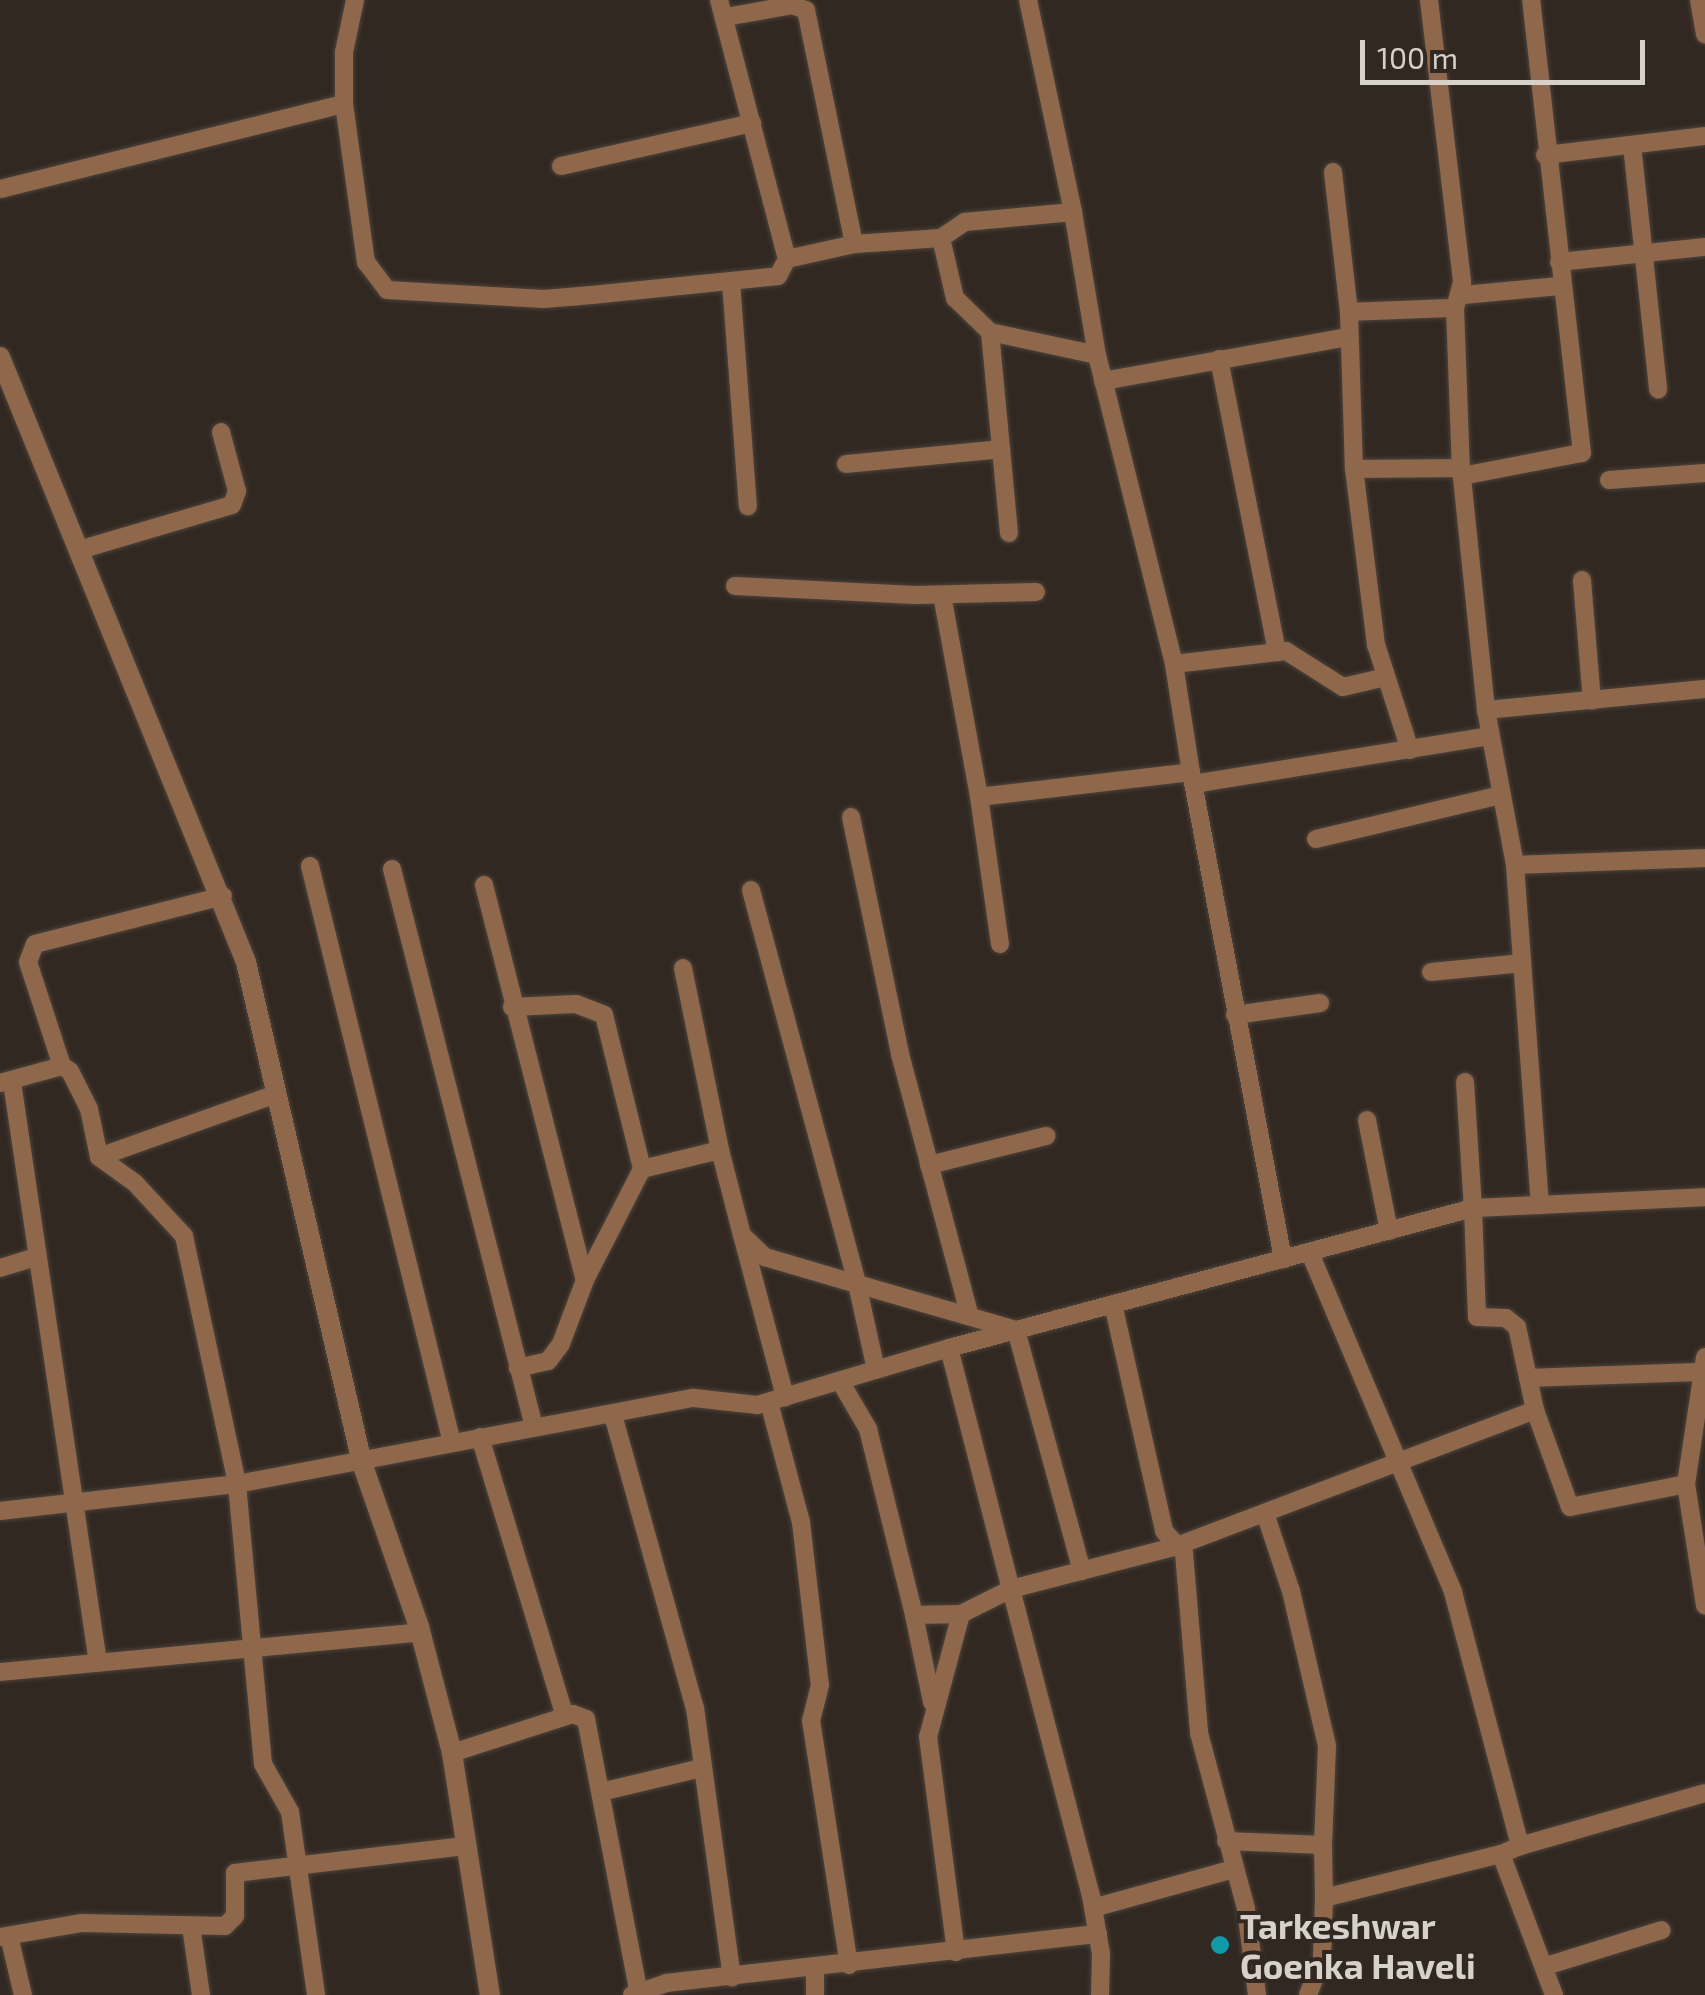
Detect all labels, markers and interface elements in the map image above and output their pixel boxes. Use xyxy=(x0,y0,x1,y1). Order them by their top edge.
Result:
scale bar xyxy=(1365,20,1650,82)
text: 100 m xyxy=(1377,39,1458,75)
place label: Tarkeshwar Goenka Haveli xyxy=(1240,1904,1476,1986)
marker: Tarkeshwar Goenka Haveli xyxy=(1209,1934,1231,1956)

